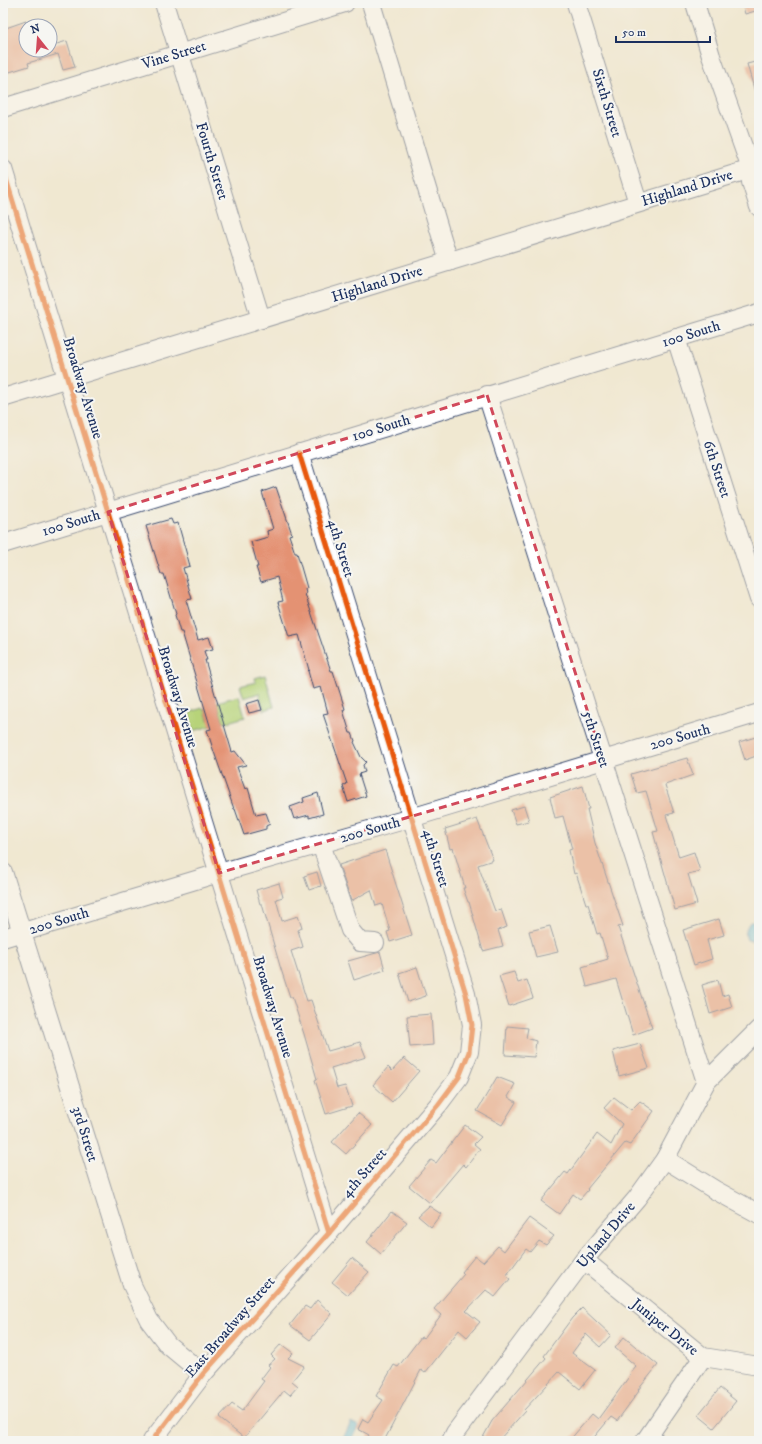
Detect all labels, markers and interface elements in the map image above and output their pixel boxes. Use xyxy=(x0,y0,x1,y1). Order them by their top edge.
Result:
north arrow xyxy=(18,18,58,58)
scale bar xyxy=(616,18,710,44)
text: N xyxy=(29,21,42,37)
text: 50 m xyxy=(622,25,646,40)
street label: Vine Street xyxy=(139,36,208,74)
street label: Sixth Street xyxy=(588,67,626,140)
street label: Fourth Street xyxy=(191,120,233,202)
street label: Highland Drive xyxy=(639,165,735,211)
street label: Highland Drive xyxy=(329,261,425,307)
street label: 100 South xyxy=(660,316,723,352)
street label: Broadway Avenue xyxy=(58,335,108,441)
street label: 100 South xyxy=(350,410,413,446)
street label: 6th Street xyxy=(699,438,735,500)
street label: 100 South xyxy=(40,505,103,541)
street label: 4th Street xyxy=(323,517,359,580)
street label: Broadway Avenue xyxy=(153,644,203,750)
street label: 5th Street xyxy=(578,708,614,770)
street label: 200 South xyxy=(648,719,712,755)
street label: 200 South xyxy=(338,812,402,848)
street label: 4th Street xyxy=(418,827,454,890)
street label: 200 South xyxy=(27,903,91,939)
street label: Broadway Avenue xyxy=(248,954,298,1060)
street label: 3rd Street xyxy=(68,1104,103,1164)
street label: 4th Street xyxy=(337,1144,391,1202)
street label: Upland Drive xyxy=(573,1198,639,1272)
street label: East Broadway Street xyxy=(181,1272,279,1381)
street label: Juniper Drive xyxy=(626,1293,702,1360)

